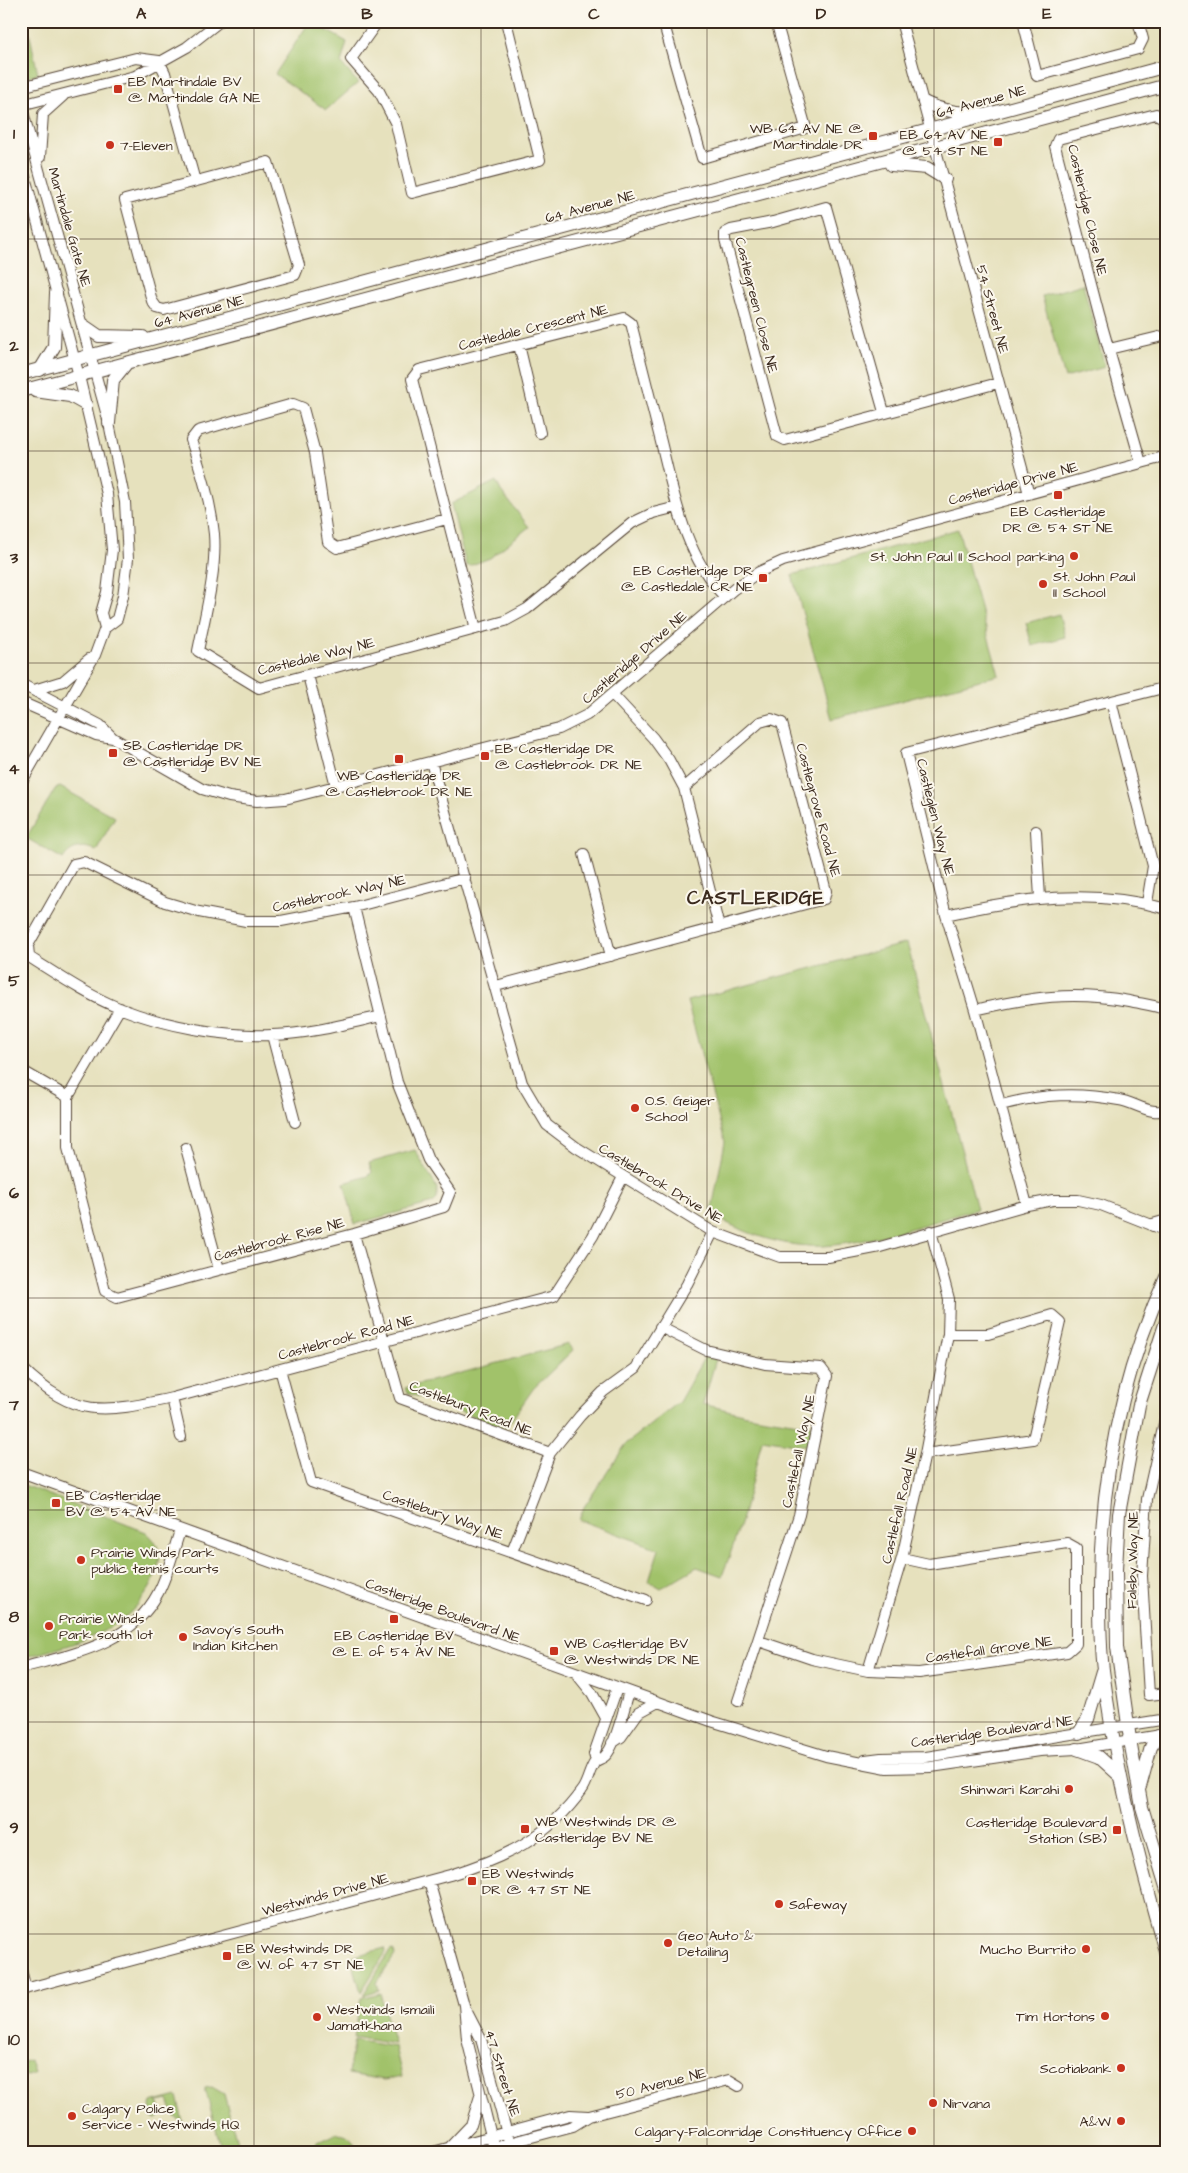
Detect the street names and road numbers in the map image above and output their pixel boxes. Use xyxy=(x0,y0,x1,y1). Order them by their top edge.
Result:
street label: 64 Avenue NE xyxy=(934,80,1029,124)
street label: Castleridge Close NE xyxy=(1062,143,1112,279)
street label: Martindale Gate NE xyxy=(42,165,96,290)
street label: 64 Avenue NE xyxy=(543,185,638,229)
street label: Castlegreen Close NE xyxy=(729,235,783,376)
street label: 54 Street NE xyxy=(971,263,1014,356)
street label: 64 Avenue NE xyxy=(152,290,247,334)
street label: Castledale Crescent NE xyxy=(457,300,611,356)
street label: Castleridge Drive NE xyxy=(946,457,1081,511)
street label: Castleridge Drive NE xyxy=(578,606,692,709)
street label: Castledale Way NE xyxy=(256,633,377,681)
street label: Castlegrove Road NE xyxy=(791,741,846,880)
street label: Castleglen Way NE xyxy=(911,757,959,878)
street label: Castlebrook Way NE xyxy=(271,870,408,918)
street label: Castlebrook Drive NE xyxy=(595,1139,727,1229)
street label: Castlebrook Rise NE xyxy=(212,1213,347,1267)
street label: Castlebrook Road NE xyxy=(276,1310,417,1366)
street label: Castlebury Road NE xyxy=(406,1376,536,1442)
street label: Castlefall Way NE xyxy=(777,1392,821,1510)
street label: Castlefall Road NE xyxy=(877,1444,923,1566)
street label: Castlebury Way NE xyxy=(380,1485,506,1545)
street label: Falsby Way NE xyxy=(1122,1510,1144,1609)
street label: Castleridge Boulevard NE xyxy=(362,1574,524,1649)
street label: Castlefall Grove NE xyxy=(924,1631,1054,1669)
street label: Castleridge Boulevard NE xyxy=(910,1711,1075,1753)
street label: Westwinds Drive NE xyxy=(260,1868,391,1921)
street label: 47 Street NE xyxy=(479,2028,525,2120)
street label: 50 Avenue NE xyxy=(614,2063,709,2105)

